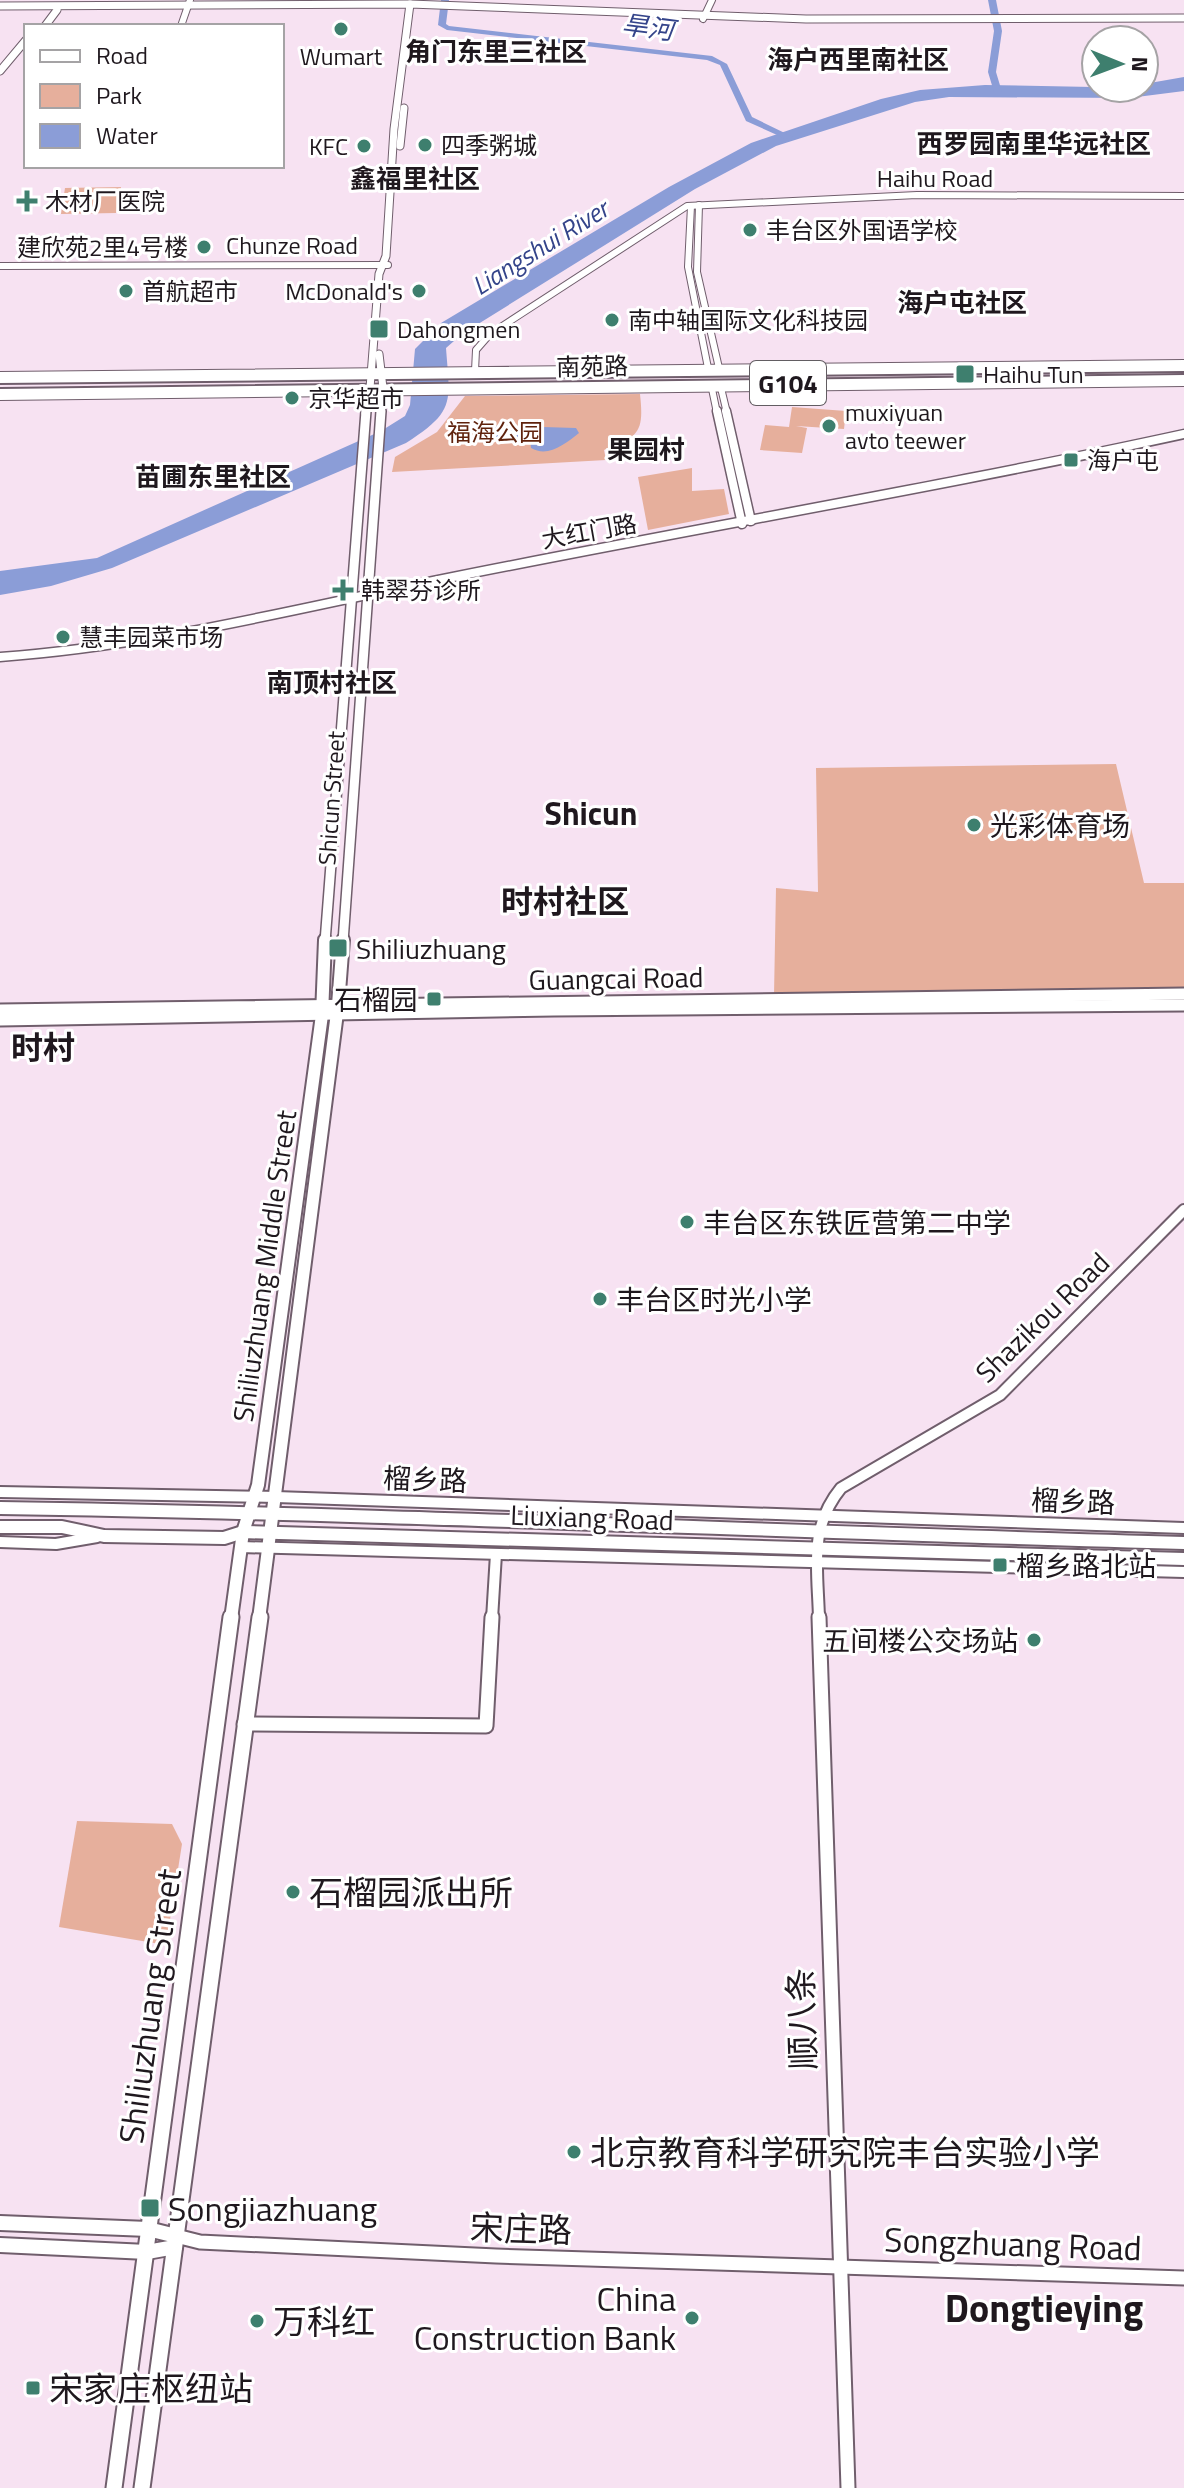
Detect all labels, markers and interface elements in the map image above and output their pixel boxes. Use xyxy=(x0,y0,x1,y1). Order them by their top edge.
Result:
water label: 旱河 xyxy=(620,4,681,50)
marker: Wumart xyxy=(332,20,350,38)
legend xyxy=(24,24,284,168)
north arrow xyxy=(1080,24,1160,104)
district label: 角门东里三社区 xyxy=(405,32,587,71)
text: Road xyxy=(96,37,148,73)
place label: Wumart xyxy=(300,38,383,74)
district label: 海户西里南社区 xyxy=(767,40,949,79)
text: N xyxy=(1123,56,1157,72)
text: Park xyxy=(96,77,142,113)
text: Water xyxy=(96,117,158,153)
district label: 西罗园南里华远社区 xyxy=(917,124,1151,163)
place label: 四季粥城 xyxy=(441,127,537,163)
place label: KFC xyxy=(309,128,348,164)
marker: 四季粥城 xyxy=(416,136,434,154)
marker: KFC xyxy=(355,137,373,155)
district label: 鑫福里社区 xyxy=(350,159,480,198)
street label: Haihu Road xyxy=(877,160,993,196)
place label: 木材厂医院 xyxy=(45,183,165,219)
water label: Liangshui River xyxy=(464,188,618,305)
marker: 木材厂医院 xyxy=(16,190,38,212)
place label: 丰台区外国语学校 xyxy=(766,212,958,248)
marker: 丰台区外国语学校 xyxy=(741,221,759,239)
street label: Chunze Road xyxy=(226,227,358,263)
place label: 建欣苑2里4号楼 xyxy=(17,229,188,265)
marker: 建欣苑2里4号楼 xyxy=(195,238,213,256)
place label: 首航超市 xyxy=(142,273,238,309)
place label: McDonald's xyxy=(285,273,403,309)
marker: 首航超市 xyxy=(117,282,135,300)
marker: McDonald's xyxy=(410,282,428,300)
district label: 海户屯社区 xyxy=(897,283,1027,322)
place label: 南中轴国际文化科技园 xyxy=(628,302,868,338)
place label: Dahongmen xyxy=(397,311,520,347)
marker: 南中轴国际文化科技园 xyxy=(603,311,621,329)
marker: Dahongmen xyxy=(368,318,390,340)
street label: 南苑路 xyxy=(556,347,628,385)
place label: Haihu Tun xyxy=(983,356,1084,392)
road number: G104 xyxy=(750,361,826,405)
marker: Haihu Tun xyxy=(954,363,976,385)
place label: 京华超市 xyxy=(308,380,404,416)
marker: 京华超市 xyxy=(283,389,301,407)
place label: muxiyuan avto teewer xyxy=(845,394,966,458)
park label: 福海公园 xyxy=(447,414,543,450)
marker: muxiyuan avto teewer xyxy=(820,417,838,435)
district label: 果园村 xyxy=(607,430,685,469)
place label: 海户屯 xyxy=(1087,442,1159,478)
marker: 海户屯 xyxy=(1062,451,1080,469)
district label: 苗圃东里社区 xyxy=(135,457,291,496)
street label: 大红门路 xyxy=(539,505,639,557)
place label: 韩翠芬诊所 xyxy=(361,572,481,608)
marker: 韩翠芬诊所 xyxy=(332,579,354,601)
place label: 慧丰园菜市场 xyxy=(79,619,223,655)
marker: 慧丰园菜市场 xyxy=(54,628,72,646)
district label: 南顶村社区 xyxy=(267,663,397,702)
street label: Shicun Street xyxy=(308,729,354,866)
district label: Shicun xyxy=(544,789,638,837)
place label: 光彩体育场 xyxy=(990,804,1130,847)
marker: 光彩体育场 xyxy=(965,816,983,834)
district label: 时村社区 xyxy=(501,877,629,925)
place label: Shiliuzhuang xyxy=(356,927,506,970)
marker: Shiliuzhuang xyxy=(327,937,349,959)
street label: Guangcai Road xyxy=(528,955,704,1001)
place label: 石榴园 xyxy=(334,978,418,1021)
marker: 石榴园 xyxy=(425,990,443,1008)
district label: 时村 xyxy=(11,1023,75,1071)
street label: Shiliuzhuang Middle Street xyxy=(221,1107,307,1425)
place label: 丰台区东铁匠营第二中学 xyxy=(703,1201,1011,1244)
marker: 丰台区东铁匠营第二中学 xyxy=(678,1213,696,1231)
street label: Shazikou Road xyxy=(965,1242,1119,1392)
place label: 丰台区时光小学 xyxy=(616,1278,812,1321)
marker: 丰台区时光小学 xyxy=(591,1290,609,1308)
street label: 榴乡路 xyxy=(382,1456,468,1502)
street label: 榴乡路 xyxy=(1030,1478,1116,1524)
street label: Liuxiang Road xyxy=(510,1493,674,1541)
place label: 榴乡路北站 xyxy=(1016,1544,1156,1587)
marker: 榴乡路北站 xyxy=(991,1556,1009,1574)
place label: 五间楼公交场站 xyxy=(822,1619,1018,1662)
marker: 五间楼公交场站 xyxy=(1025,1631,1043,1649)
street label: Shiliuzhuang Street xyxy=(104,1865,194,2147)
place label: 石榴园派出所 xyxy=(309,1866,513,1918)
marker: 石榴园派出所 xyxy=(284,1883,302,1901)
street label: 顺八条 xyxy=(773,1967,829,2071)
place label: 北京教育科学研究院丰台实验小学 xyxy=(590,2126,1100,2178)
marker: 北京教育科学研究院丰台实验小学 xyxy=(565,2143,583,2161)
place label: Songjiazhuang xyxy=(168,2182,377,2234)
marker: Songjiazhuang xyxy=(139,2197,161,2219)
street label: 宋庄路 xyxy=(469,2200,573,2256)
street label: Songzhuang Road xyxy=(883,2213,1143,2273)
place label: China Construction Bank xyxy=(414,2272,676,2363)
district label: Dongtieying xyxy=(945,2279,1143,2337)
place label: 万科红 xyxy=(273,2295,375,2347)
marker: China Construction Bank xyxy=(683,2309,701,2327)
marker: 万科红 xyxy=(248,2312,266,2330)
place label: 宋家庄枢纽站 xyxy=(49,2362,253,2414)
marker: 宋家庄枢纽站 xyxy=(24,2379,42,2397)

